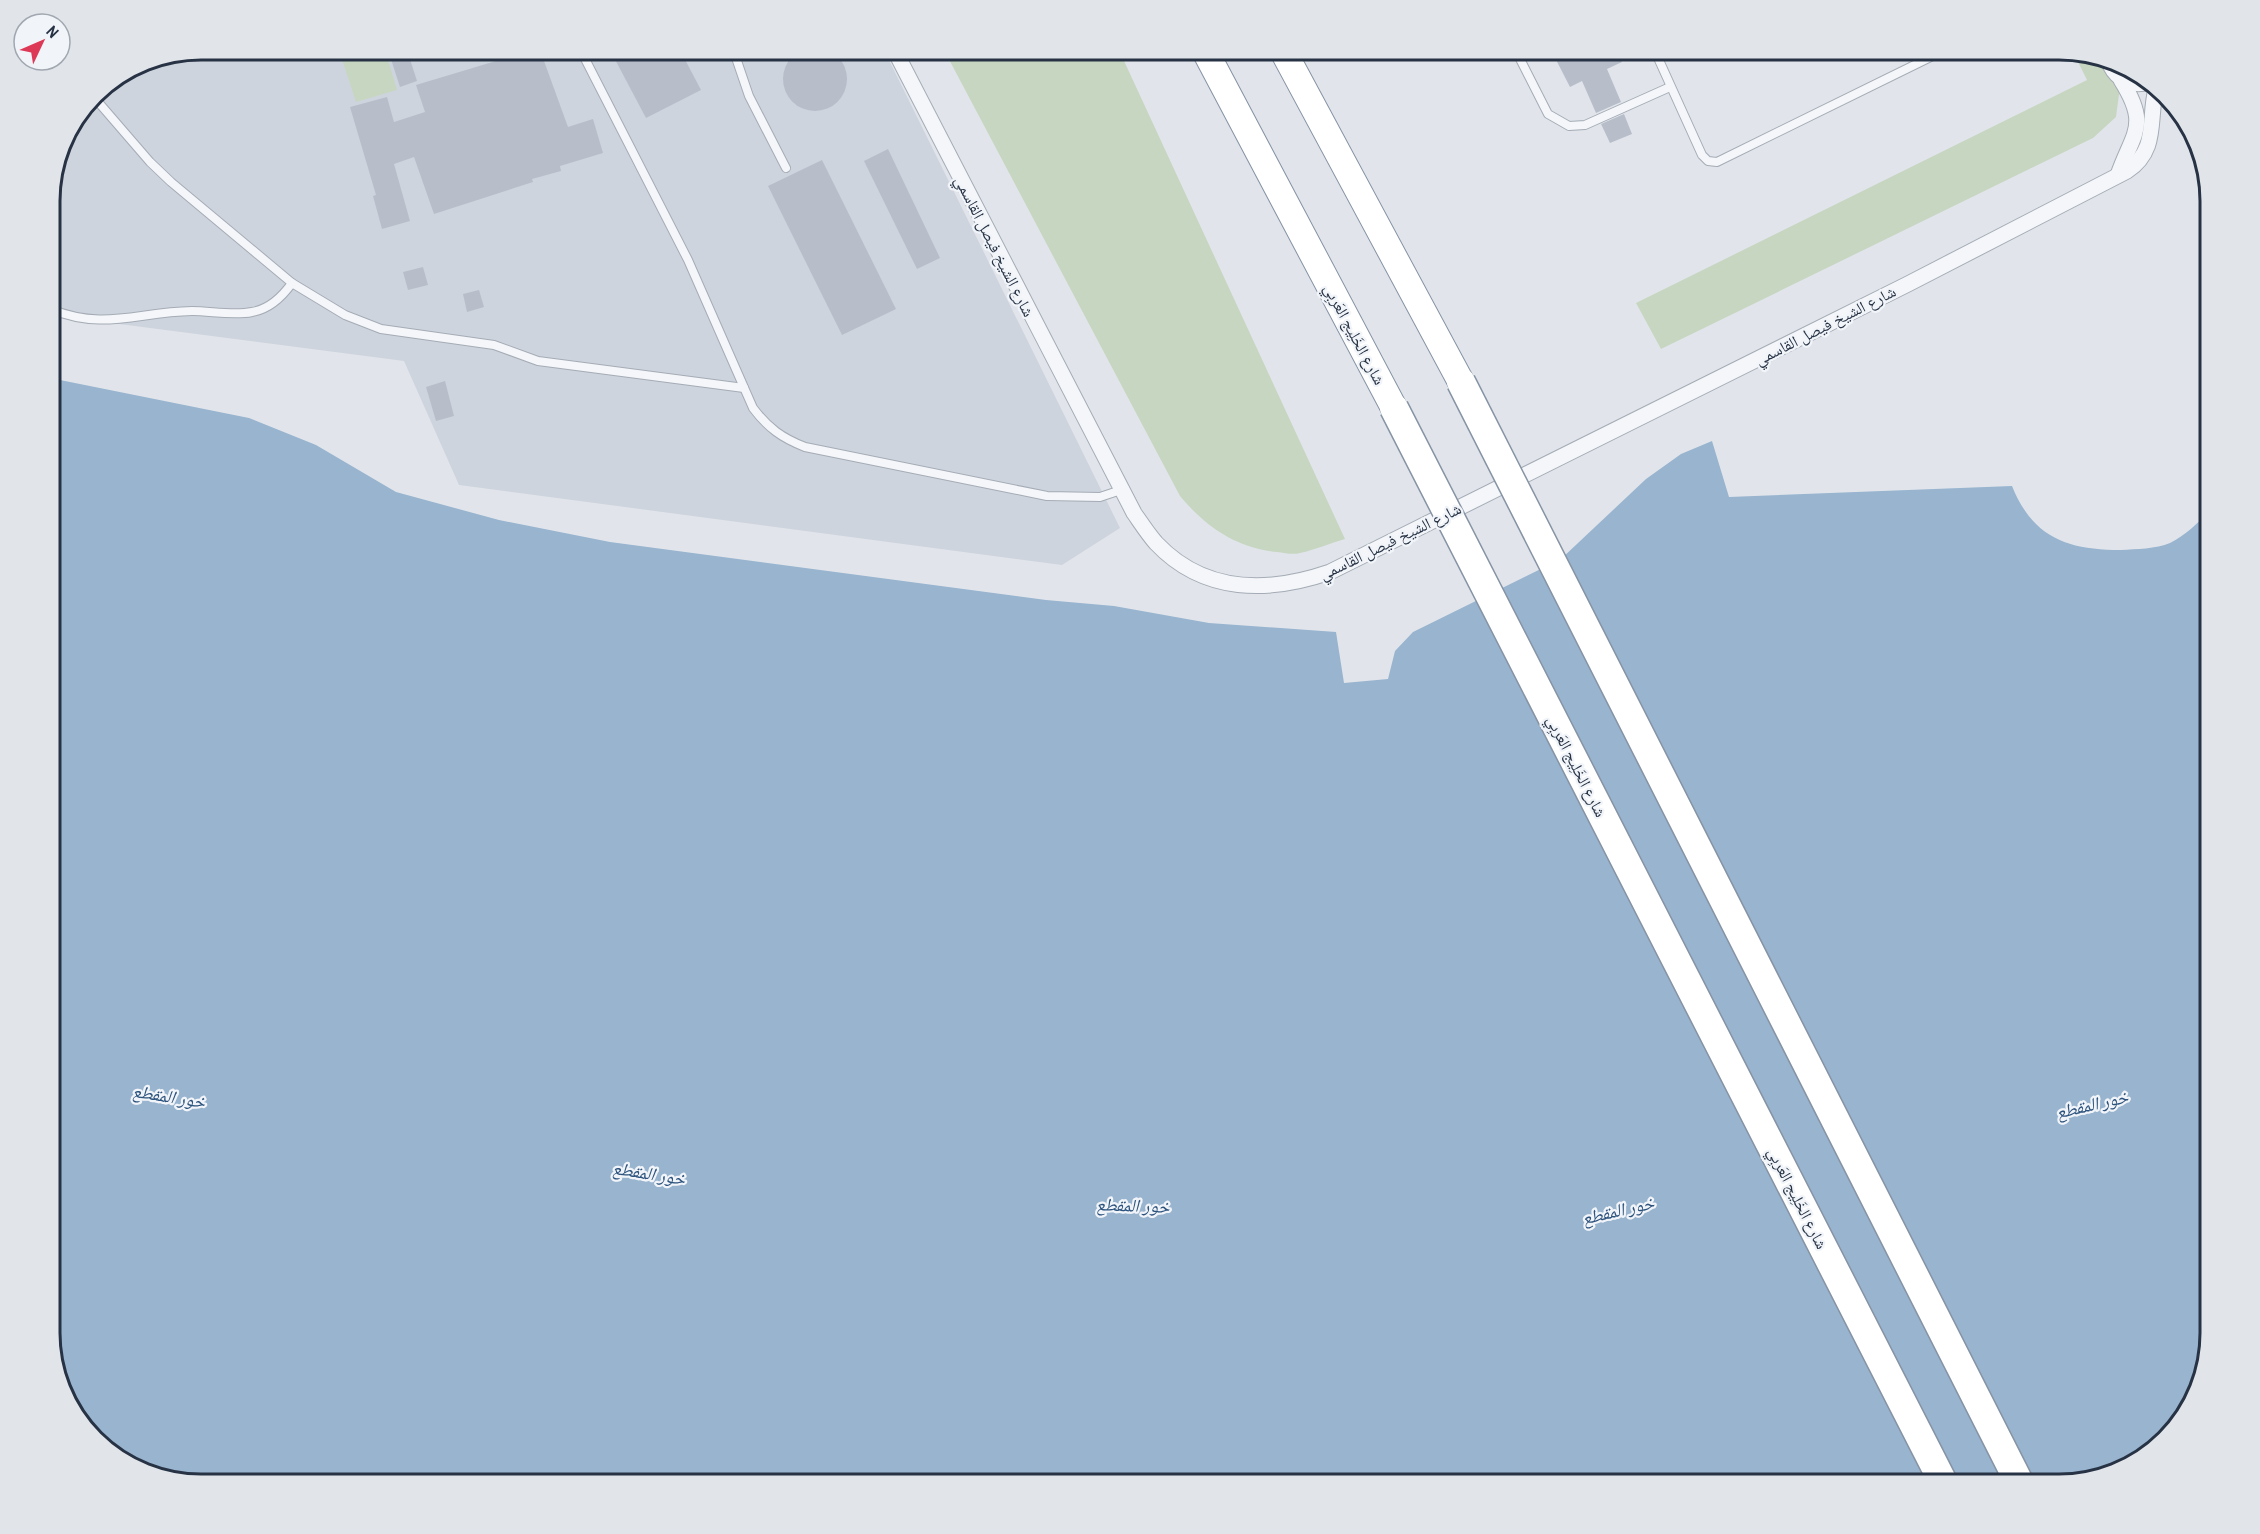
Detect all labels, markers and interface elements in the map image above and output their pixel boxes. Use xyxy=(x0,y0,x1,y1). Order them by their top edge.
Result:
north arrow xyxy=(12,12,72,72)
text: N xyxy=(42,21,64,43)
street label: شارع الشيخ فيصل القاسمي xyxy=(948,172,1040,321)
street label: شارع الخَلِيج العَربِي xyxy=(1317,280,1391,389)
street label: شارع الشيخ فيصل القاسمي xyxy=(1751,280,1900,372)
street label: شارع الشيخ فيصل القاسمي xyxy=(1315,497,1466,587)
street label: شارع الخَلِيج العَربِي xyxy=(1540,711,1612,822)
water label: خور المقطع xyxy=(131,1078,208,1114)
water label: خور المقطع xyxy=(2053,1083,2131,1124)
street label: شارع الخَلِيج العَربِي xyxy=(1761,1143,1833,1254)
water label: خور المقطع xyxy=(611,1155,688,1191)
water label: خور المقطع xyxy=(1579,1189,1657,1230)
water label: خور المقطع xyxy=(1096,1191,1171,1219)

